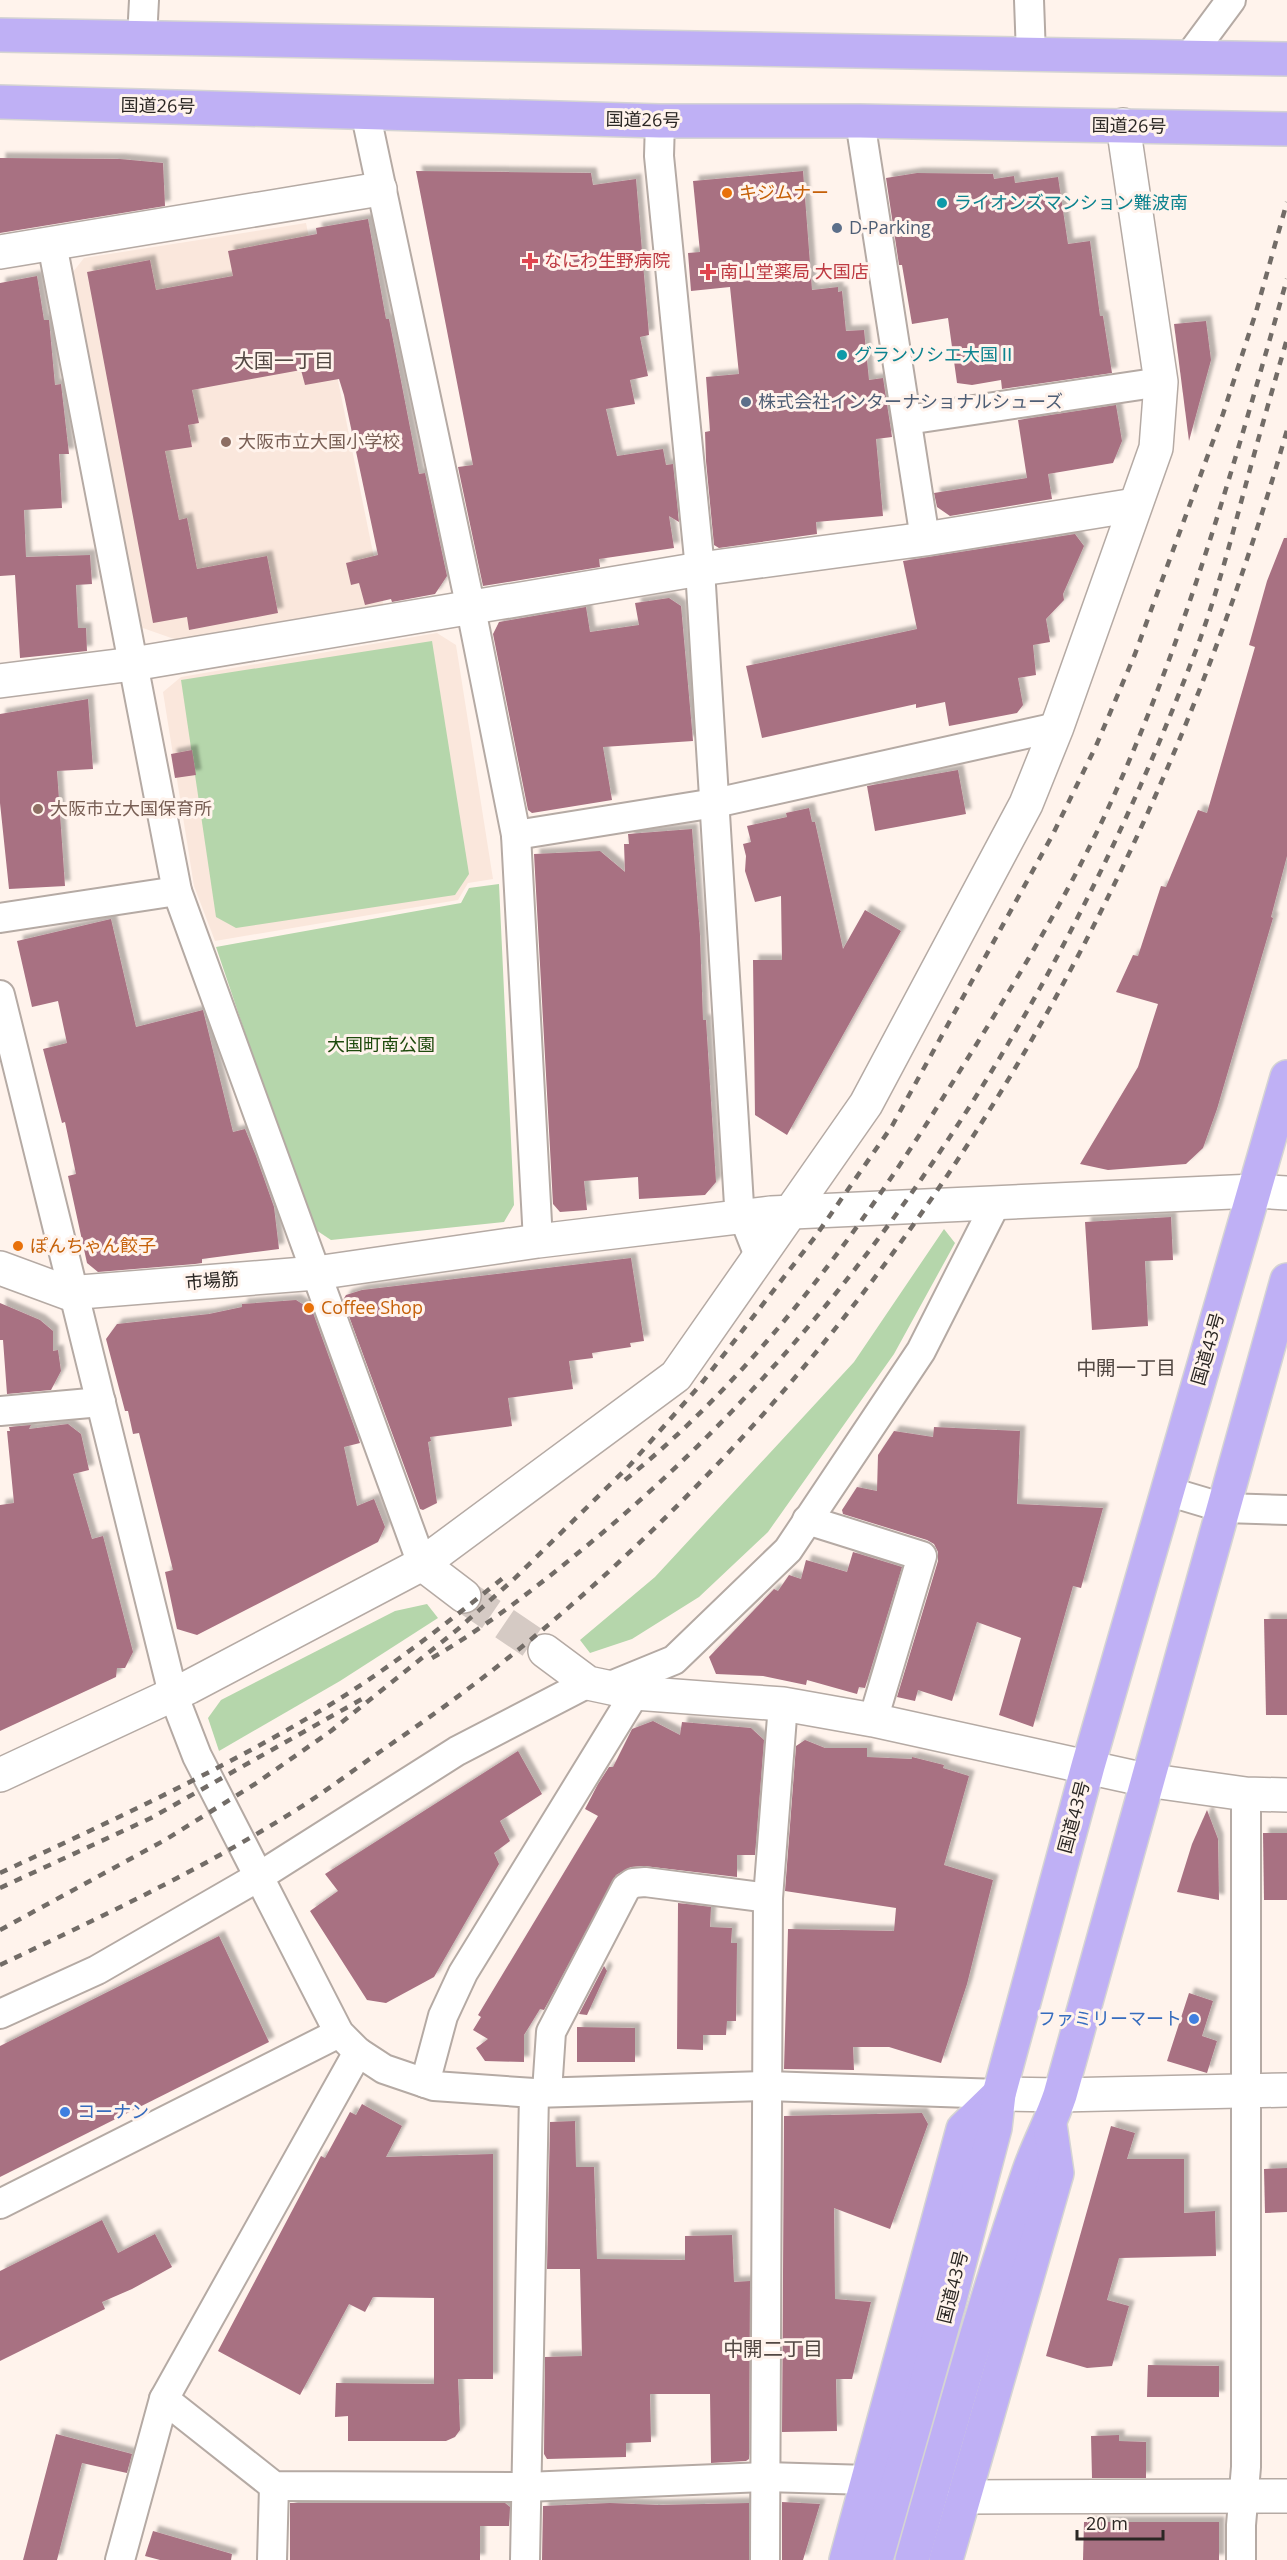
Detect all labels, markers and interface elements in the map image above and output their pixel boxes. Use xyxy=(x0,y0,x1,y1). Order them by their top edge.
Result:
street label: 国道26号 xyxy=(121,92,196,118)
street label: 国道26号 xyxy=(606,106,681,132)
street label: 国道26号 xyxy=(1092,112,1167,138)
place label: キジムナー xyxy=(739,180,829,204)
marker: キジムナー xyxy=(720,186,734,200)
place label: ライオンズマンション難波南 xyxy=(954,190,1188,214)
marker: ライオンズマンション難波南 xyxy=(935,196,949,210)
place label: D-Parking xyxy=(849,215,931,239)
marker: D-Parking xyxy=(830,221,844,235)
place label: なにわ生野病院 xyxy=(544,248,670,272)
marker: なにわ生野病院 xyxy=(521,252,539,270)
place label: 南山堂薬局 大国店 xyxy=(720,259,869,283)
marker: 南山堂薬局 大国店 xyxy=(701,265,715,279)
place label: グランソシエ大国Ⅱ xyxy=(854,342,1016,366)
district label: 大国一丁目 xyxy=(234,347,334,374)
marker: グランソシエ大国Ⅱ xyxy=(835,348,849,362)
place label: 株式会社インターナショナルシューズ xyxy=(758,389,1063,413)
marker: 株式会社インターナショナルシューズ xyxy=(739,395,753,409)
place label: 大阪市立大国小学校 xyxy=(238,429,400,453)
marker: 大阪市立大国小学校 xyxy=(219,435,233,449)
place label: 大阪市立大国保育所 xyxy=(50,796,212,820)
marker: 大阪市立大国保育所 xyxy=(31,802,45,816)
park label: 大国町南公園 xyxy=(327,1032,435,1056)
place label: ぽんちゃん餃子 xyxy=(30,1233,156,1257)
marker: ぽんちゃん餃子 xyxy=(11,1239,25,1253)
street label: 市場筋 xyxy=(184,1266,240,1294)
place label: Coffee Shop xyxy=(321,1295,423,1319)
marker: Coffee Shop xyxy=(302,1301,316,1315)
street label: 国道43号 xyxy=(1185,1310,1229,1388)
district label: 中開一丁目 xyxy=(1076,1354,1176,1381)
street label: 国道43号 xyxy=(1052,1778,1094,1856)
place label: ファミリーマート xyxy=(1038,2006,1182,2030)
marker: ファミリーマート xyxy=(1187,2012,1201,2026)
place label: コーナン xyxy=(77,2099,149,2123)
marker: コーナン xyxy=(58,2105,72,2119)
street label: 国道43号 xyxy=(931,2248,973,2326)
district label: 中開二丁目 xyxy=(723,2335,823,2362)
scale bar xyxy=(1077,2503,1162,2541)
text: 20 m xyxy=(1086,2511,1128,2535)

